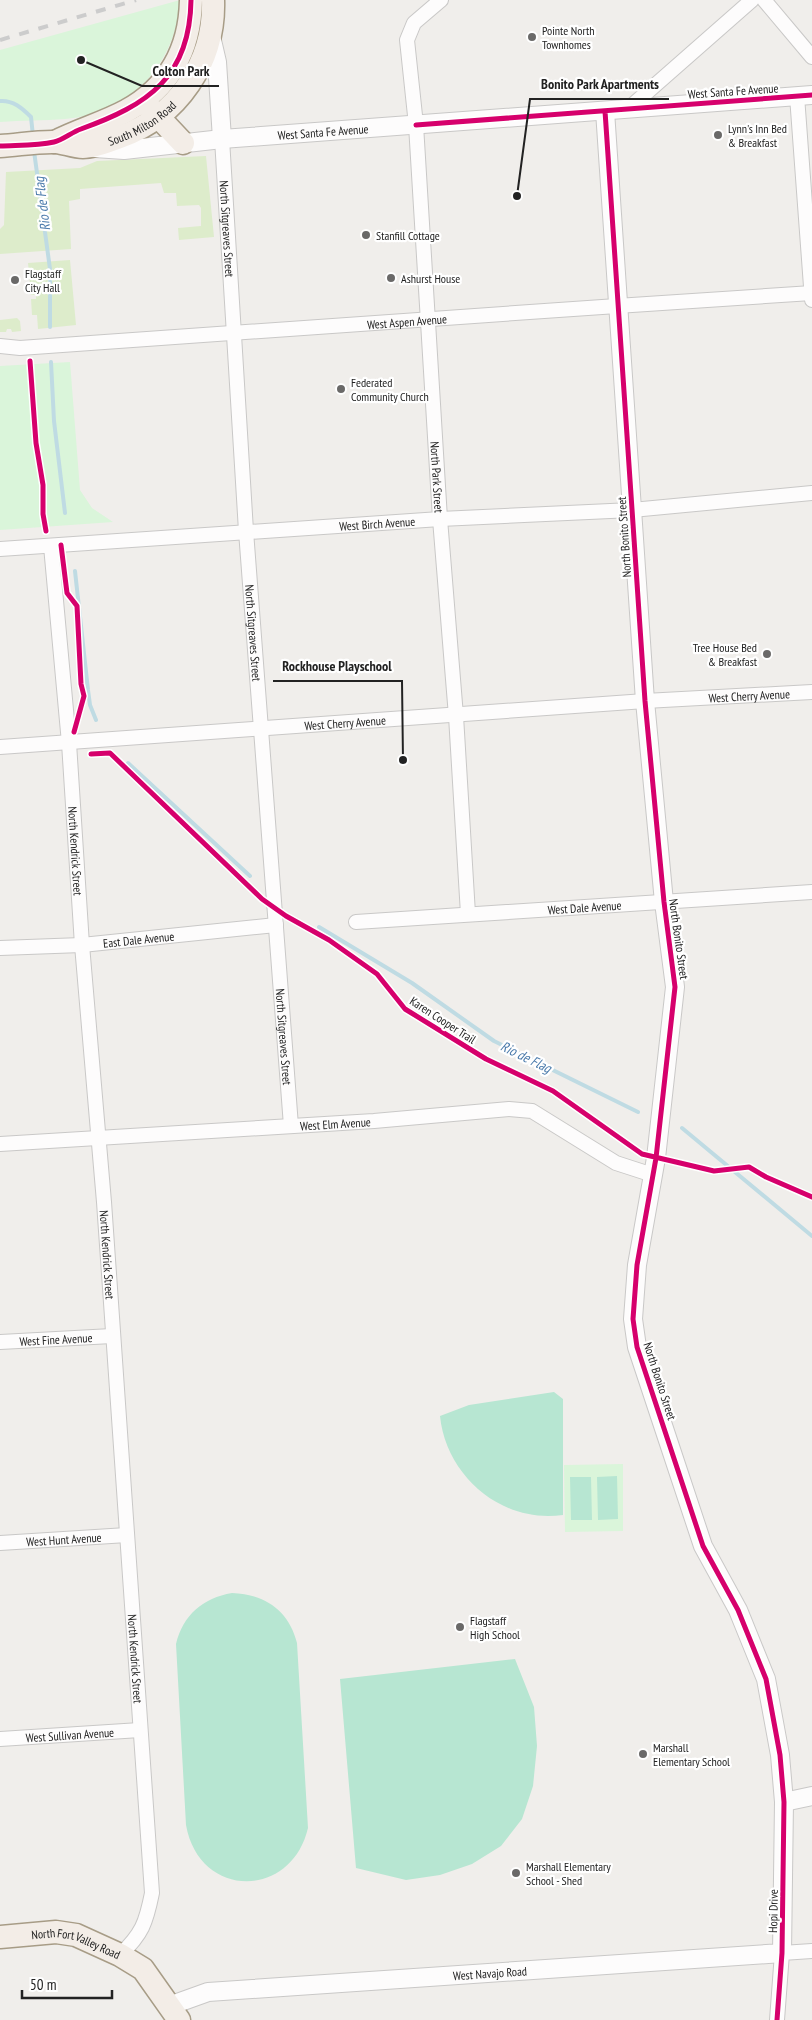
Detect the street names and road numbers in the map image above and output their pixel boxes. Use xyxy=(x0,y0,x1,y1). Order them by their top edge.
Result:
street label: West Santa Fe Avenue xyxy=(687,80,779,102)
street label: South Milton Road xyxy=(106,97,179,148)
street label: West Santa Fe Avenue xyxy=(277,121,369,142)
street label: North Sitgreaves Street xyxy=(217,180,238,278)
street label: West Aspen Avenue xyxy=(367,311,447,332)
street label: North Park Street xyxy=(428,441,447,514)
street label: North Bonito Street xyxy=(614,495,634,578)
street label: West Birch Avenue xyxy=(339,513,416,533)
street label: North Sitgreaves Street xyxy=(243,584,265,682)
street label: West Cherry Avenue xyxy=(708,686,790,705)
street label: West Cherry Avenue xyxy=(304,712,386,733)
street label: North Kendrick Street xyxy=(66,806,86,897)
street label: West Dale Avenue xyxy=(547,897,622,917)
street label: North Bonito Street xyxy=(666,898,692,981)
street label: East Dale Avenue xyxy=(102,928,175,950)
street label: North Sitgreaves Street xyxy=(273,988,295,1086)
street label: Karen Cooper Trail xyxy=(407,993,479,1047)
street label: West Elm Avenue xyxy=(300,1114,371,1133)
street label: North Kendrick Street xyxy=(97,1210,118,1300)
street label: West Fine Avenue xyxy=(19,1330,93,1348)
street label: North Bonito Street xyxy=(640,1340,680,1422)
street label: West Hunt Avenue xyxy=(26,1529,102,1549)
street label: North Kendrick Street xyxy=(125,1614,146,1704)
street label: West Sullivan Avenue xyxy=(25,1724,115,1745)
street label: Hopi Drive xyxy=(765,1889,781,1933)
street label: North Fort Valley Road xyxy=(31,1924,123,1962)
street label: West Navajo Road xyxy=(452,1963,527,1983)

